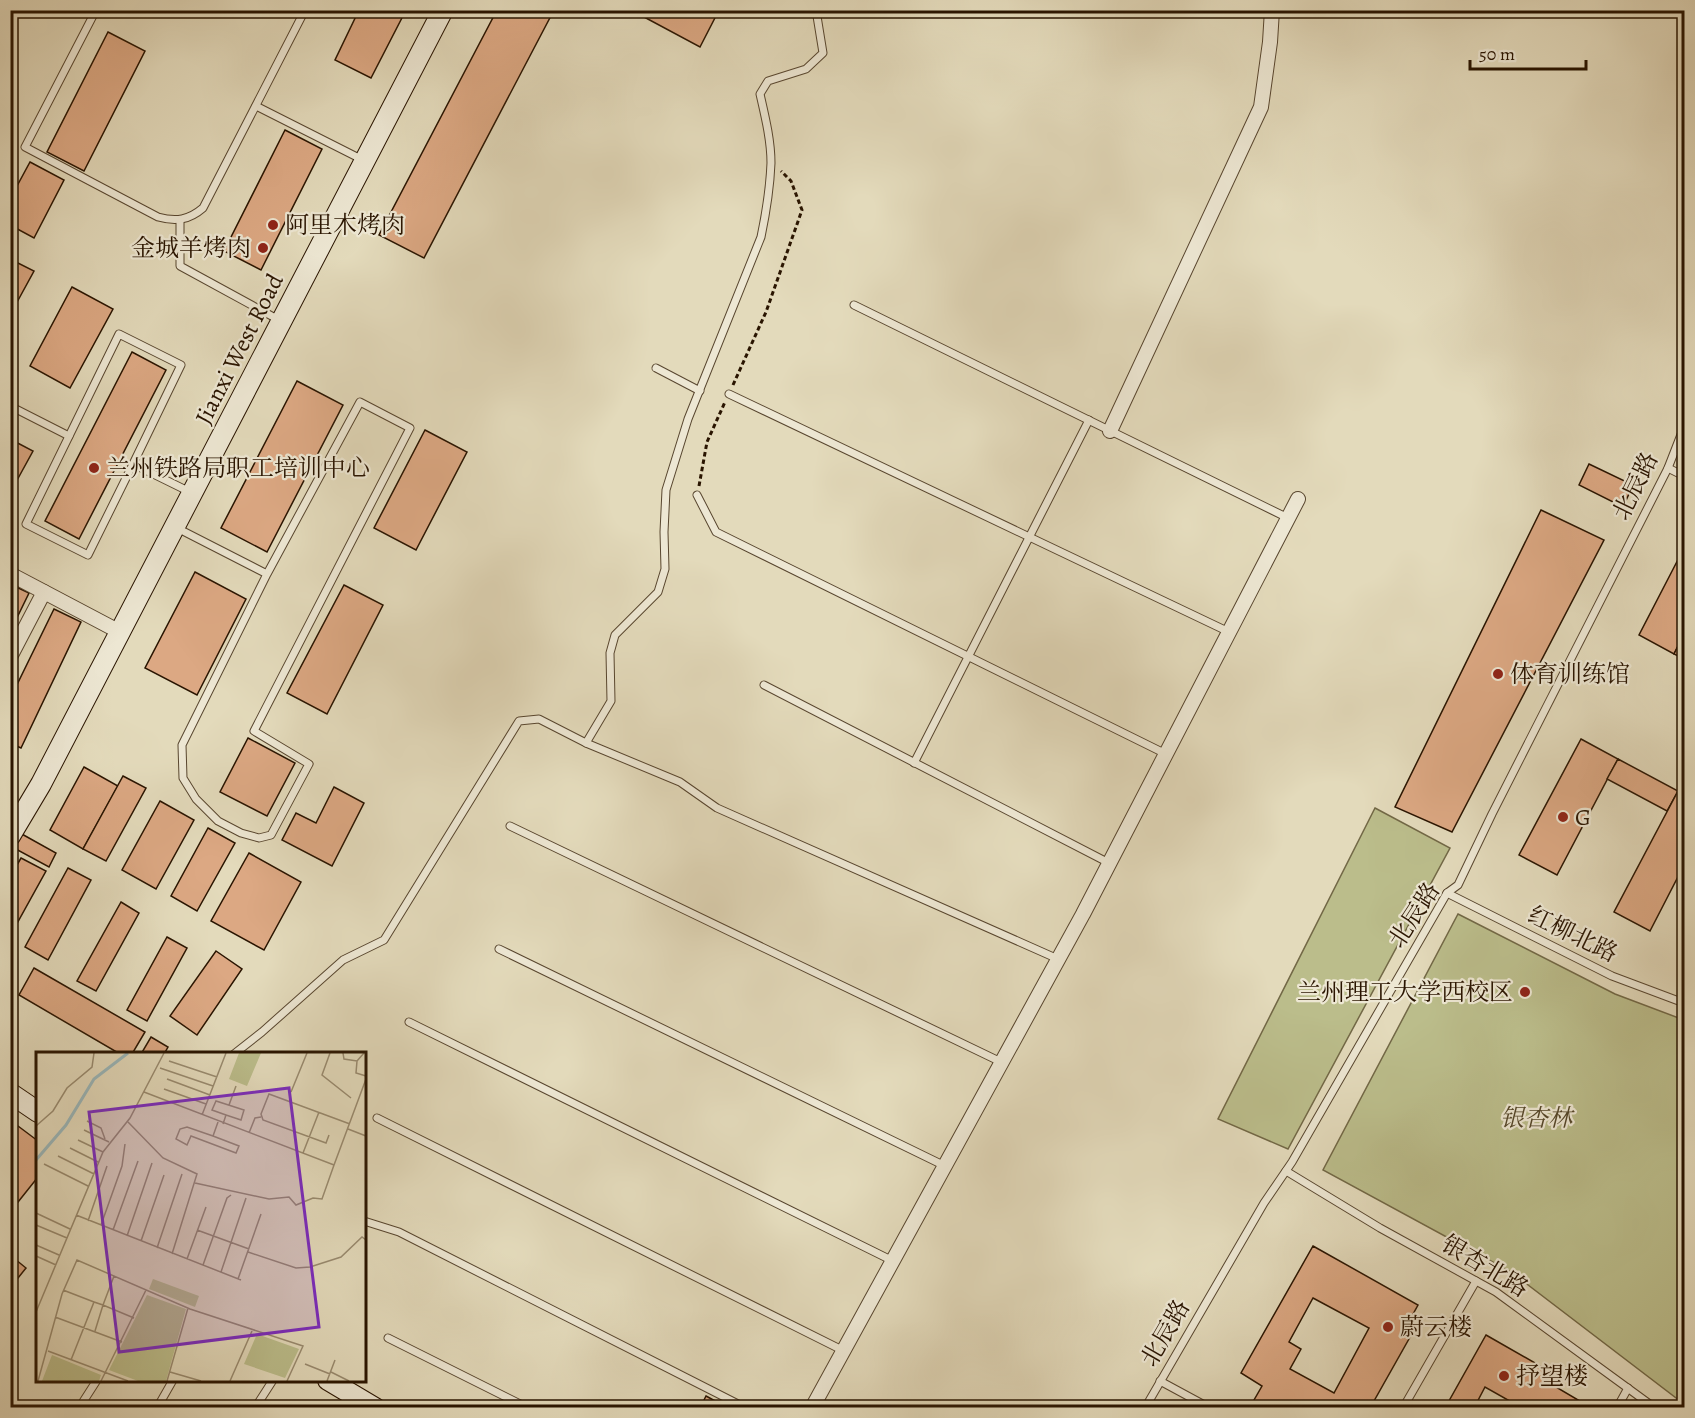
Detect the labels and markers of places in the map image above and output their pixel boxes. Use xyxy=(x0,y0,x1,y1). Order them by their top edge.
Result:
place label: 阿里木烤肉 xyxy=(285,209,405,241)
marker: 阿里木烤肉 xyxy=(266,218,280,232)
place label: 金城羊烤肉 xyxy=(131,232,251,264)
marker: 金城羊烤肉 xyxy=(256,241,270,255)
place label: 兰州铁路局职工培训中心 xyxy=(106,452,370,484)
marker: 兰州铁路局职工培训中心 xyxy=(87,461,101,475)
place label: 体育训练馆 xyxy=(1510,658,1630,690)
marker: 体育训练馆 xyxy=(1491,667,1505,681)
place label: G xyxy=(1575,801,1591,833)
marker: G xyxy=(1556,810,1570,824)
place label: 兰州理工大学西校区 xyxy=(1297,976,1513,1008)
marker: 兰州理工大学西校区 xyxy=(1518,985,1532,999)
place label: 蔚云楼 xyxy=(1400,1311,1472,1343)
marker: 蔚云楼 xyxy=(1381,1320,1395,1334)
place label: 抒望楼 xyxy=(1516,1360,1588,1392)
marker: 抒望楼 xyxy=(1497,1369,1511,1383)

